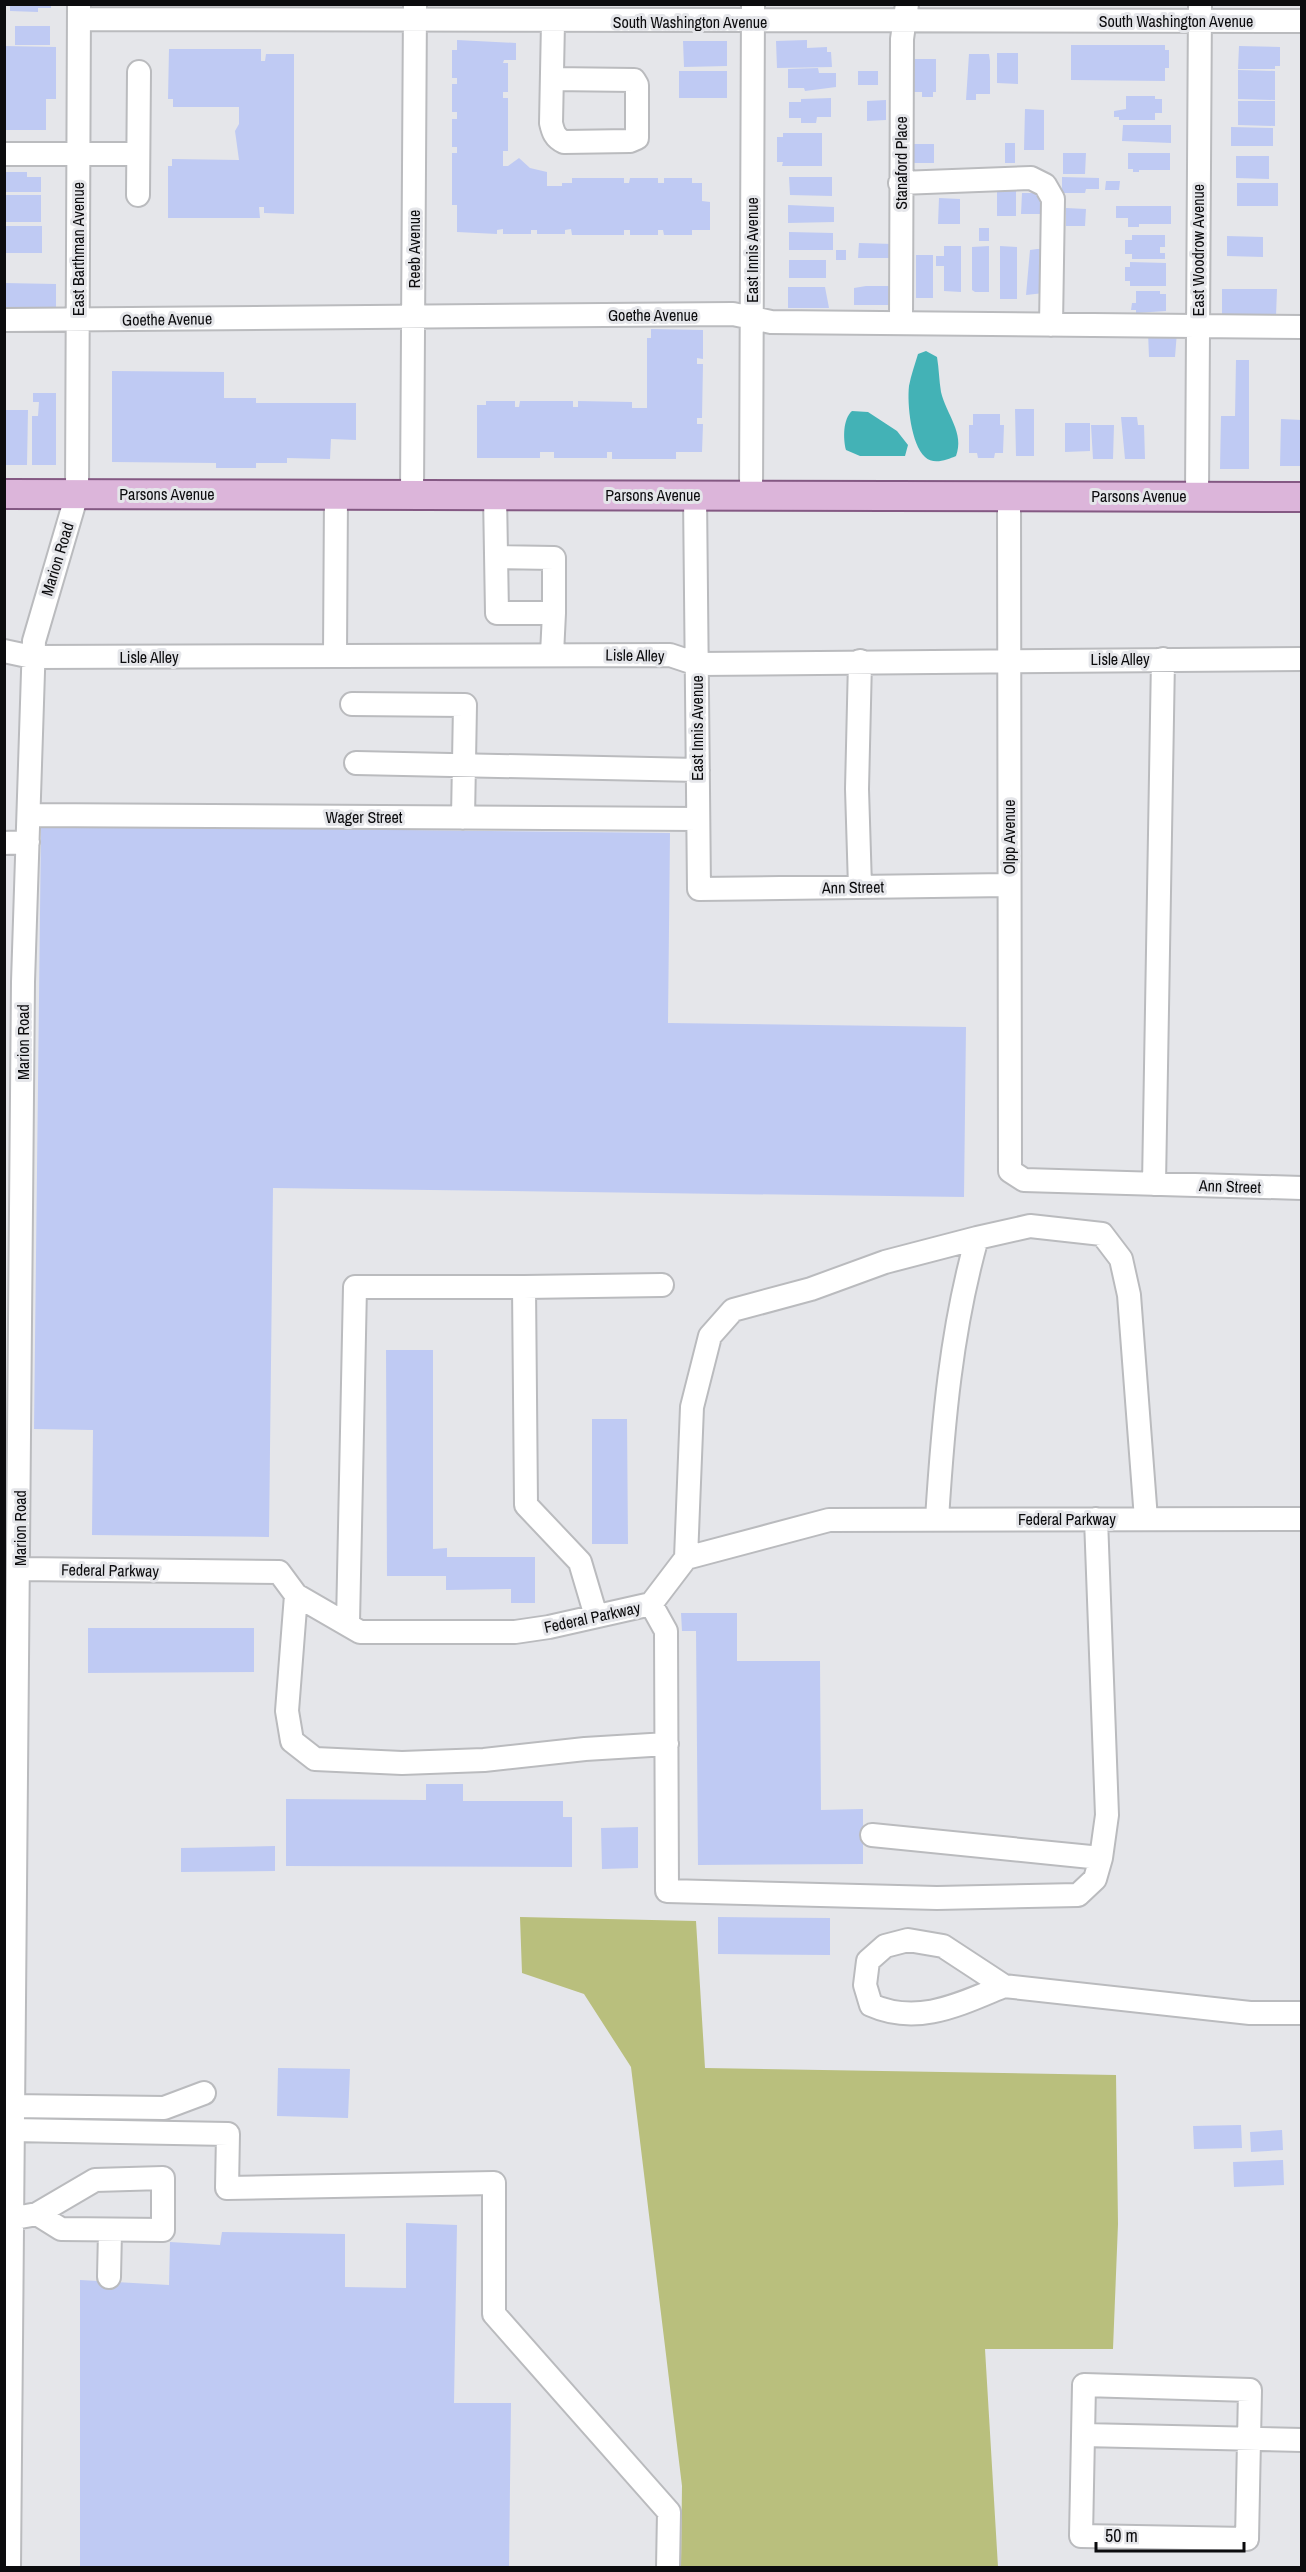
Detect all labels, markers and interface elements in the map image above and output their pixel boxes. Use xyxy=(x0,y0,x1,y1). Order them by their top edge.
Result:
street label: South Washington Avenue xyxy=(1099,10,1253,32)
street label: South Washington Avenue xyxy=(613,11,767,33)
street label: Stanaford Place xyxy=(890,116,912,210)
street label: East Barthman Avenue xyxy=(67,182,89,316)
street label: East Woodrow Avenue xyxy=(1187,184,1209,316)
street label: East Innis Avenue xyxy=(741,197,763,303)
street label: Reeb Avenue xyxy=(403,210,425,288)
street label: Goethe Avenue xyxy=(608,304,698,326)
street label: Goethe Avenue xyxy=(122,307,212,331)
street label: Parsons Avenue xyxy=(119,483,215,505)
street label: Parsons Avenue xyxy=(605,484,701,506)
street label: Parsons Avenue xyxy=(1091,485,1187,507)
street label: Marion Road xyxy=(35,520,79,598)
street label: Lisle Alley xyxy=(605,643,665,667)
street label: Lisle Alley xyxy=(119,646,179,668)
street label: Lisle Alley xyxy=(1090,648,1150,670)
street label: East Innis Avenue xyxy=(686,675,708,781)
street label: Olpp Avenue xyxy=(998,800,1020,874)
street label: Wager Street xyxy=(326,806,403,828)
street label: Ann Street xyxy=(821,875,885,899)
street label: Marion Road xyxy=(12,1004,34,1080)
street label: Ann Street xyxy=(1198,1174,1262,1198)
street label: Marion Road xyxy=(9,1490,31,1566)
street label: Federal Parkway xyxy=(1018,1508,1116,1530)
street label: Federal Parkway xyxy=(61,1558,160,1582)
street label: Federal Parkway xyxy=(542,1596,643,1638)
scale bar xyxy=(1096,2515,1244,2553)
text: 50 m xyxy=(1105,2523,1138,2548)

